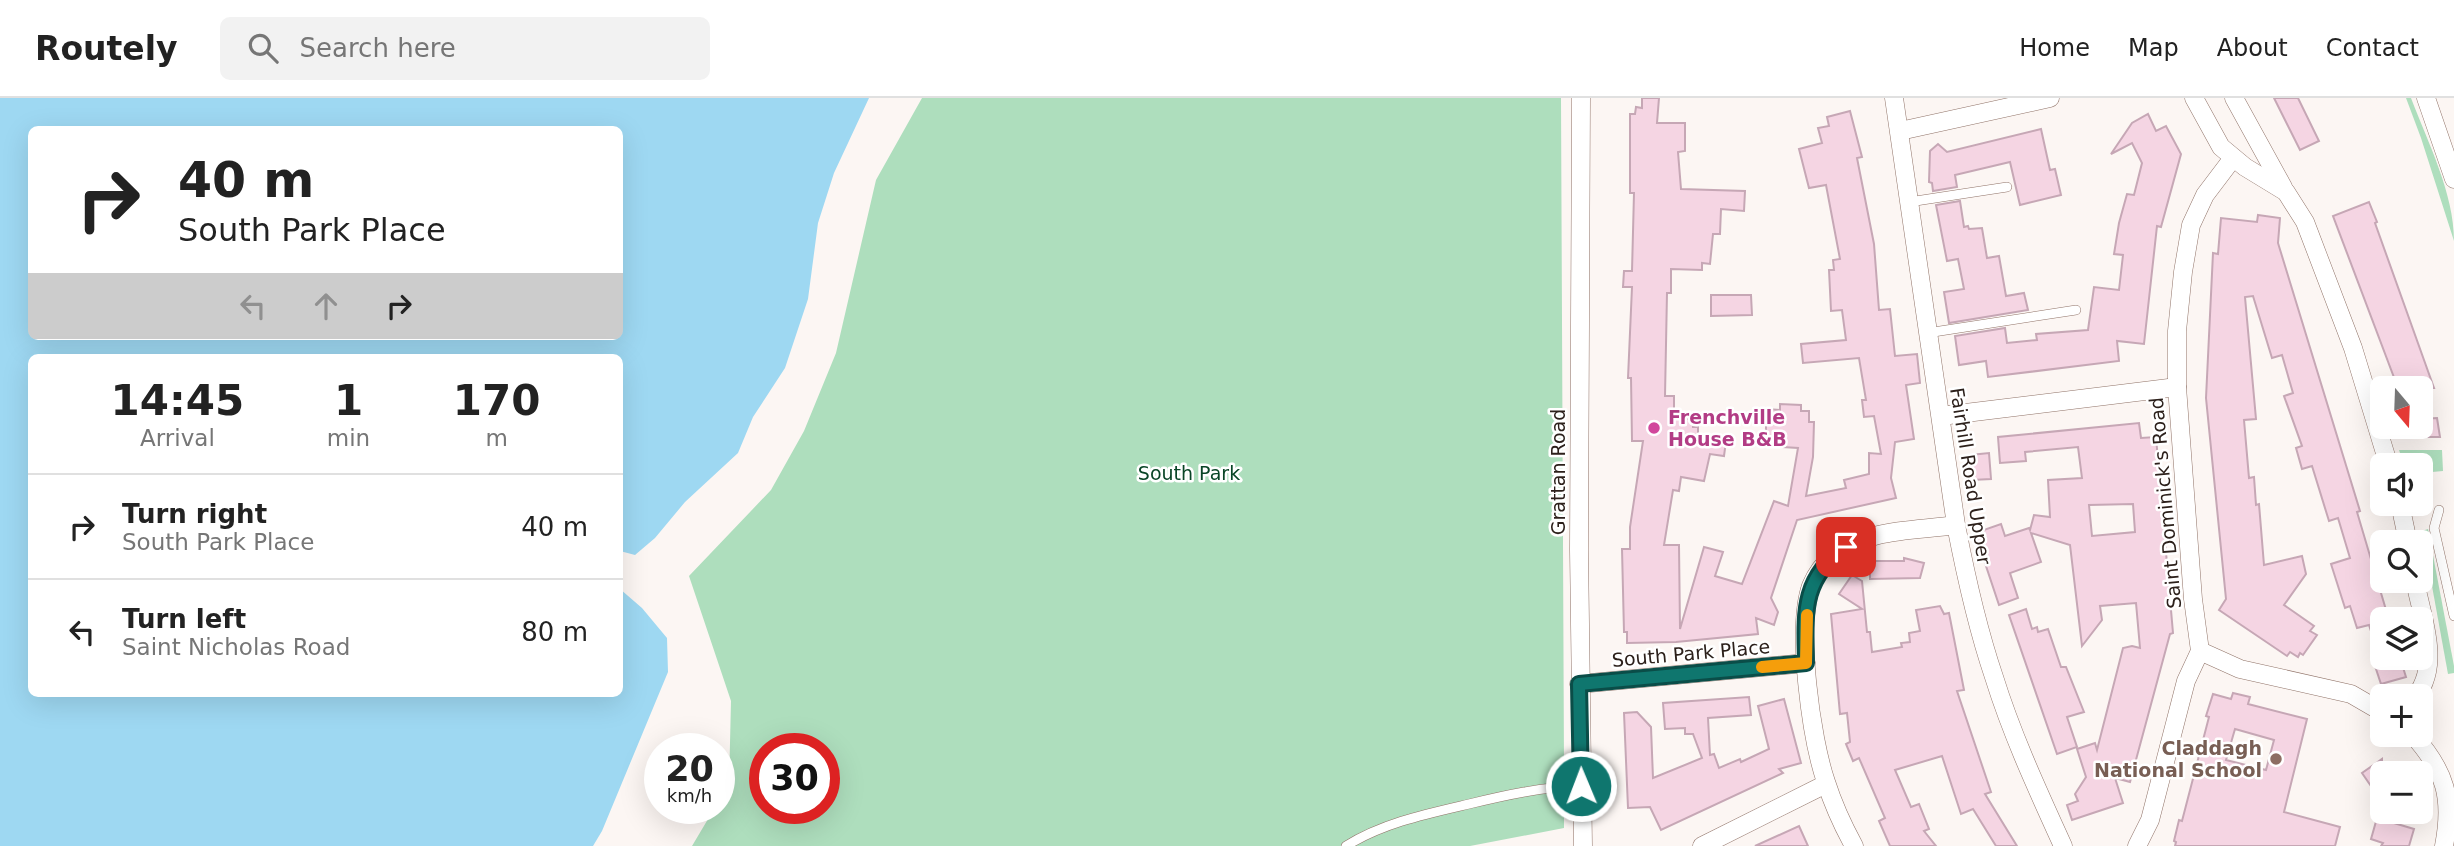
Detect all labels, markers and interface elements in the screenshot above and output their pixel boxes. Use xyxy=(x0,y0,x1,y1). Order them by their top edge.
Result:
search box xyxy=(220,17,710,80)
text: Routely xyxy=(35,29,178,68)
icon: search xyxy=(244,29,282,67)
text: Search here xyxy=(300,33,456,63)
text: Home xyxy=(2019,34,2090,62)
text: Map xyxy=(2128,34,2179,62)
text: About xyxy=(2217,34,2288,62)
text: Contact xyxy=(2326,34,2419,62)
text: 40 m xyxy=(178,152,314,209)
icon: right xyxy=(63,154,154,245)
text: South Park Place xyxy=(178,211,446,249)
icon: left xyxy=(234,287,272,325)
icon: ahead xyxy=(307,287,345,325)
icon: right xyxy=(380,287,418,325)
text: 14:45 xyxy=(111,376,244,425)
text: 1 xyxy=(334,376,363,425)
text: 170 xyxy=(453,376,540,425)
north arrow xyxy=(2370,376,2432,439)
map controls xyxy=(2370,376,2433,824)
street label: Fairhill Road Upper xyxy=(1946,386,1996,566)
street label: Saint Dominick's Road xyxy=(2145,396,2185,610)
place label: Frenchville House B&B xyxy=(1668,406,1787,450)
street label: Grattan Road xyxy=(1547,409,1569,535)
marker: Frenchville House B&B xyxy=(1646,420,1662,436)
text: Arrival xyxy=(140,425,215,451)
text: min xyxy=(327,425,370,451)
text: m xyxy=(485,425,508,451)
button: sound xyxy=(2370,453,2433,516)
park label: South Park xyxy=(1138,462,1240,484)
text: Turn right xyxy=(122,499,267,529)
icon: right xyxy=(63,508,101,546)
text: 40 m xyxy=(521,512,588,542)
pin xyxy=(1816,517,1876,577)
icon: arrive xyxy=(1827,528,1865,566)
text: South Park Place xyxy=(122,529,314,555)
button: search xyxy=(2370,530,2433,593)
text: Turn left xyxy=(122,604,246,634)
button: layers xyxy=(2370,607,2433,670)
icon: left xyxy=(63,613,101,651)
text: 80 m xyxy=(521,617,588,647)
text: Saint Nicholas Road xyxy=(122,634,350,660)
street label: South Park Place xyxy=(1611,635,1771,671)
button: + xyxy=(2370,684,2433,747)
speed limit sign: 30 xyxy=(749,733,840,824)
place label: Claddagh National School xyxy=(2094,737,2262,781)
text: 20 xyxy=(665,749,714,789)
position arrow xyxy=(1544,749,1618,823)
marker: Claddagh National School xyxy=(2268,751,2284,767)
button: − xyxy=(2370,761,2433,824)
text: km/h xyxy=(667,785,712,806)

